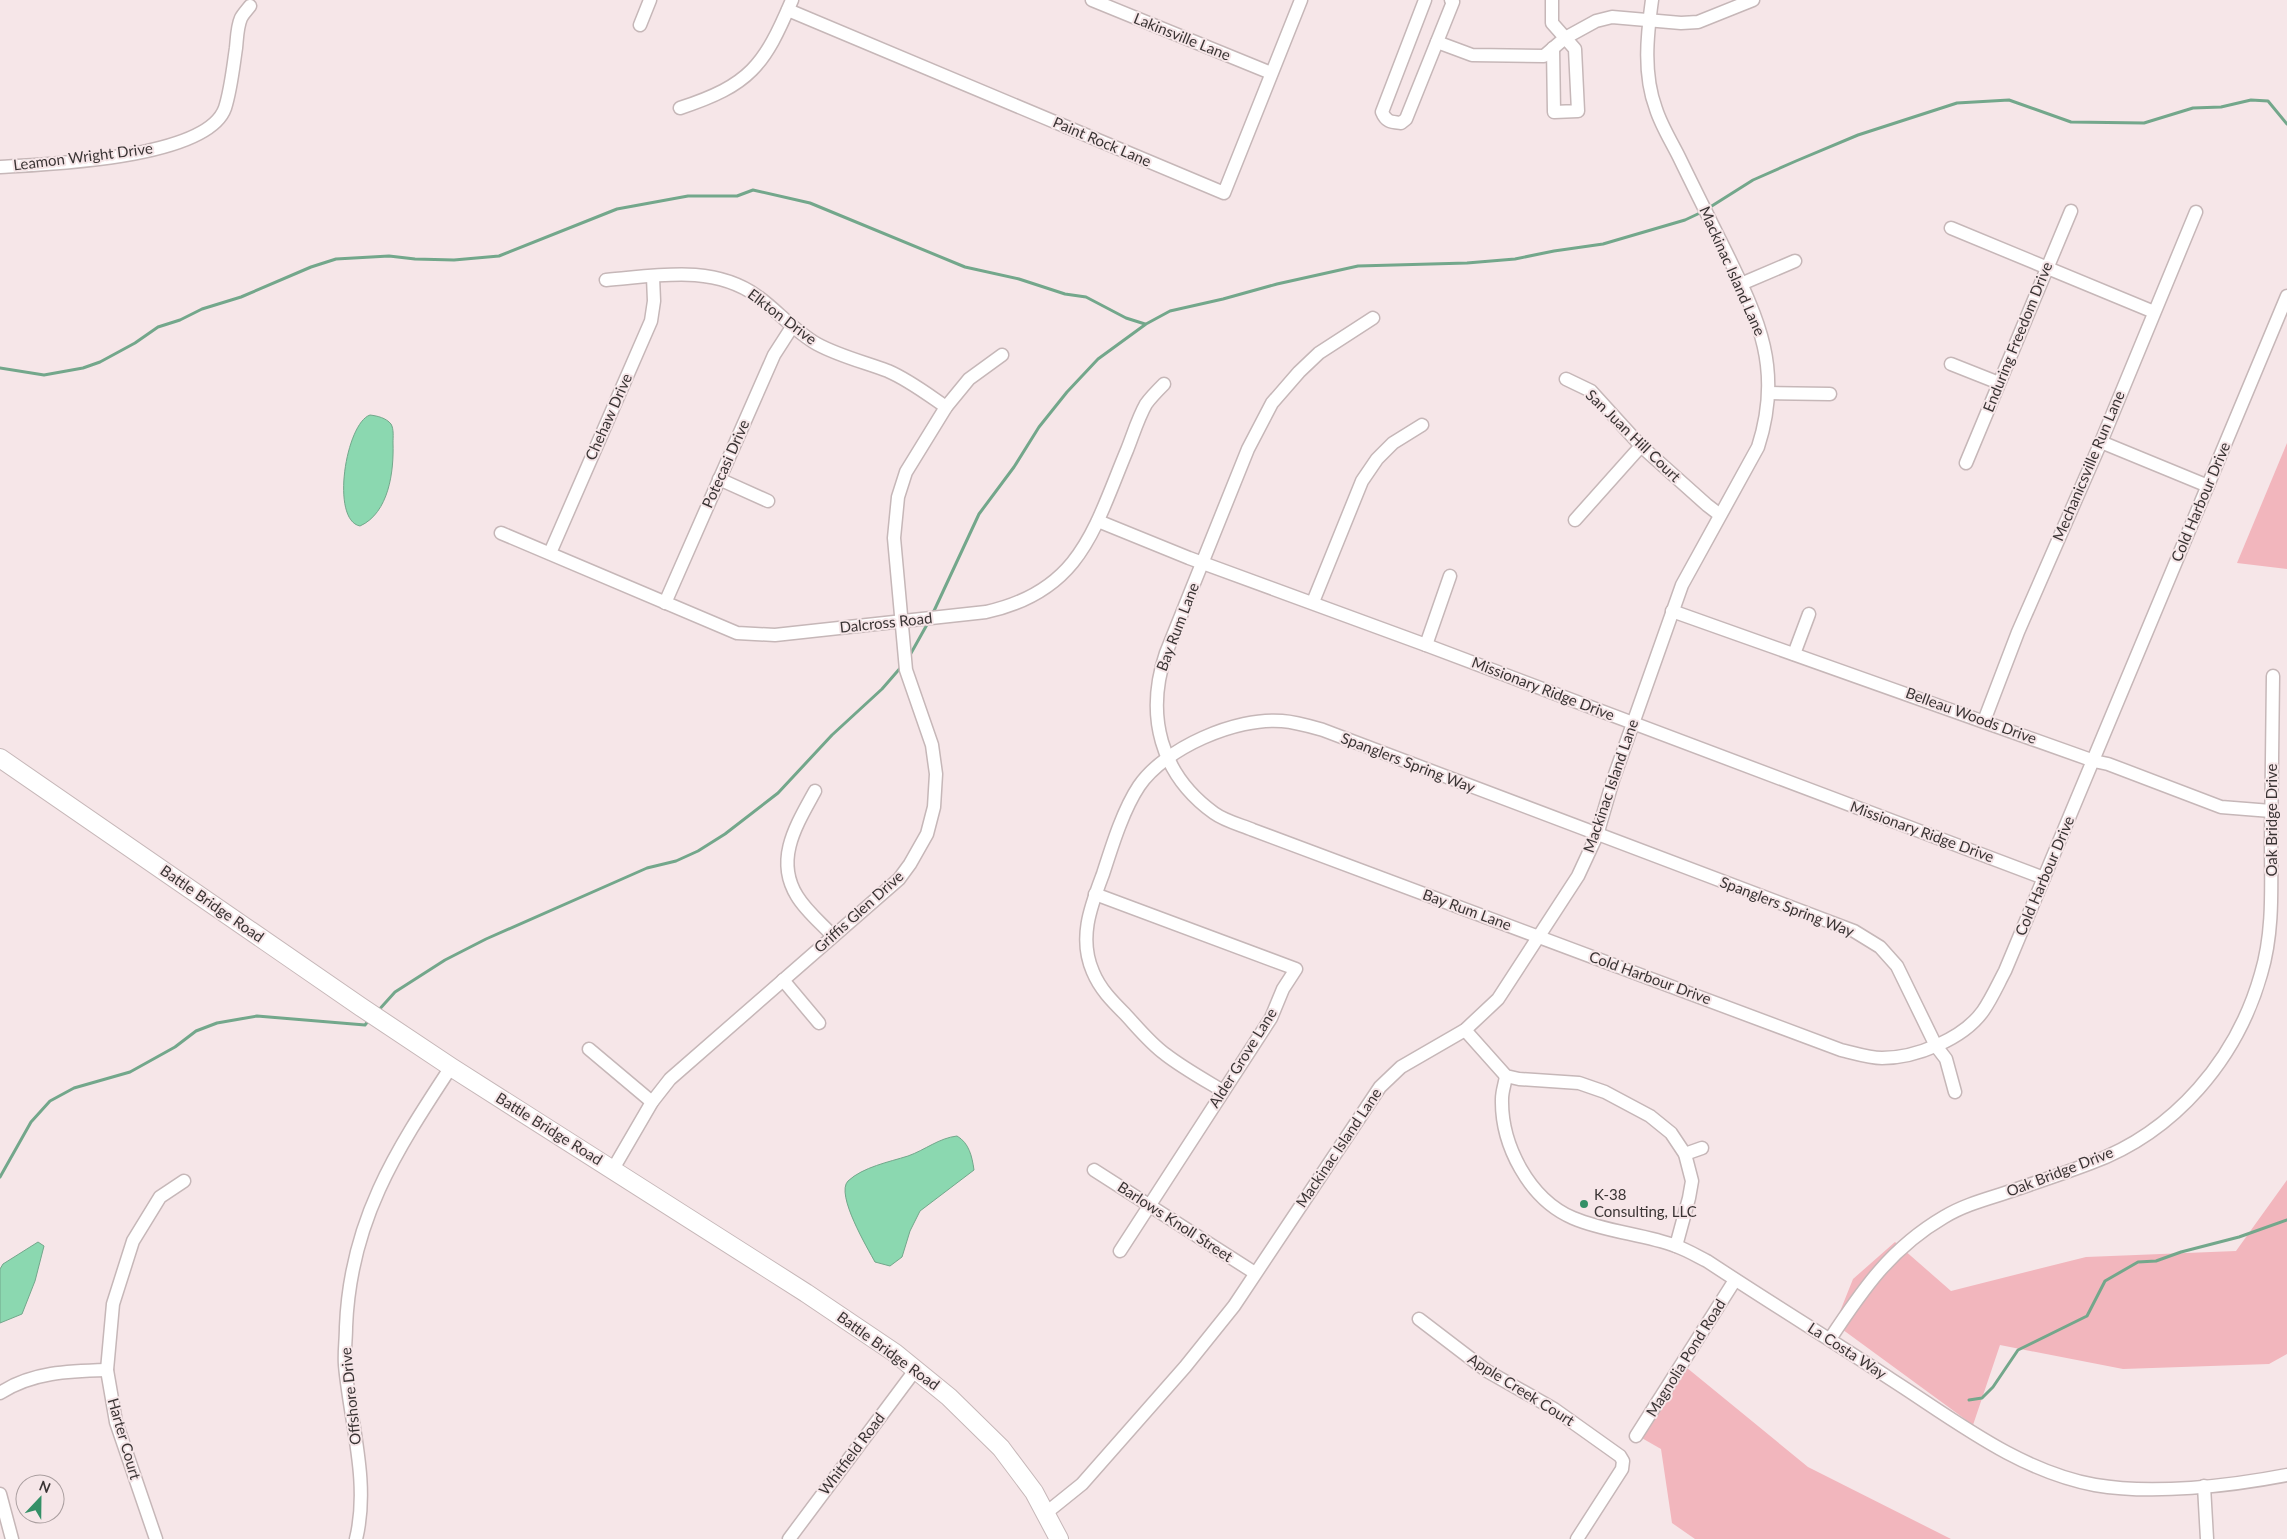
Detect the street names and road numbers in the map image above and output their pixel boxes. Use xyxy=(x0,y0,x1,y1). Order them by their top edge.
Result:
street label: Lakinsville Lane xyxy=(1131,8,1233,64)
street label: Paint Rock Lane xyxy=(1051,112,1154,170)
street label: Leamon Wright Drive xyxy=(12,139,154,173)
street label: Mackinac Island Lane xyxy=(1696,203,1770,338)
street label: Enduring Freedom Drive xyxy=(1979,259,2055,414)
street label: Elkton Drive xyxy=(745,284,821,348)
street label: Chehaw Drive xyxy=(581,370,635,463)
street label: San Juan Hill Court xyxy=(1583,385,1685,486)
street label: Mechanicsville Run Lane xyxy=(2048,388,2128,543)
street label: Potecasi Drive xyxy=(698,417,753,510)
street label: Cold Harbour Drive xyxy=(2167,439,2233,564)
street label: Bay Rum Lane xyxy=(1152,580,1202,673)
street label: Dalcross Road xyxy=(839,608,933,636)
street label: Missionary Ridge Drive xyxy=(1469,653,1617,724)
street label: Belleau Woods Drive xyxy=(1903,683,2039,747)
street label: Mackinac Island Lane xyxy=(1579,717,1641,855)
street label: Spanglers Spring Way xyxy=(1339,728,1478,796)
street label: Oak Bridge Drive xyxy=(2262,763,2280,876)
street label: Missionary Ridge Drive xyxy=(1848,797,1997,865)
street label: Cold Harbour Drive xyxy=(2011,813,2077,938)
street label: Battle Bridge Road xyxy=(157,861,268,946)
street label: Griffis Glen Drive xyxy=(810,866,907,956)
street label: Spanglers Spring Way xyxy=(1718,872,1857,940)
street label: Bay Rum Lane xyxy=(1421,885,1514,933)
street label: Cold Harbour Drive xyxy=(1587,947,1714,1007)
street label: Alder Grove Lane xyxy=(1204,1004,1280,1111)
street label: Mackinac Island Lane xyxy=(1292,1084,1385,1210)
street label: Battle Bridge Road xyxy=(493,1088,606,1168)
street label: Oak Bridge Drive xyxy=(2004,1142,2116,1200)
street label: Barlows Knoll Street xyxy=(1115,1177,1237,1265)
street label: Magnolia Pond Road xyxy=(1642,1295,1729,1420)
street label: Battle Bridge Road xyxy=(834,1307,943,1393)
street label: La Costa Way xyxy=(1805,1318,1890,1382)
street label: Offshore Drive xyxy=(336,1346,364,1446)
street label: Apple Creek Court xyxy=(1465,1349,1579,1430)
street label: Harter Court xyxy=(105,1396,145,1482)
street label: Whitfield Road xyxy=(814,1409,888,1498)

